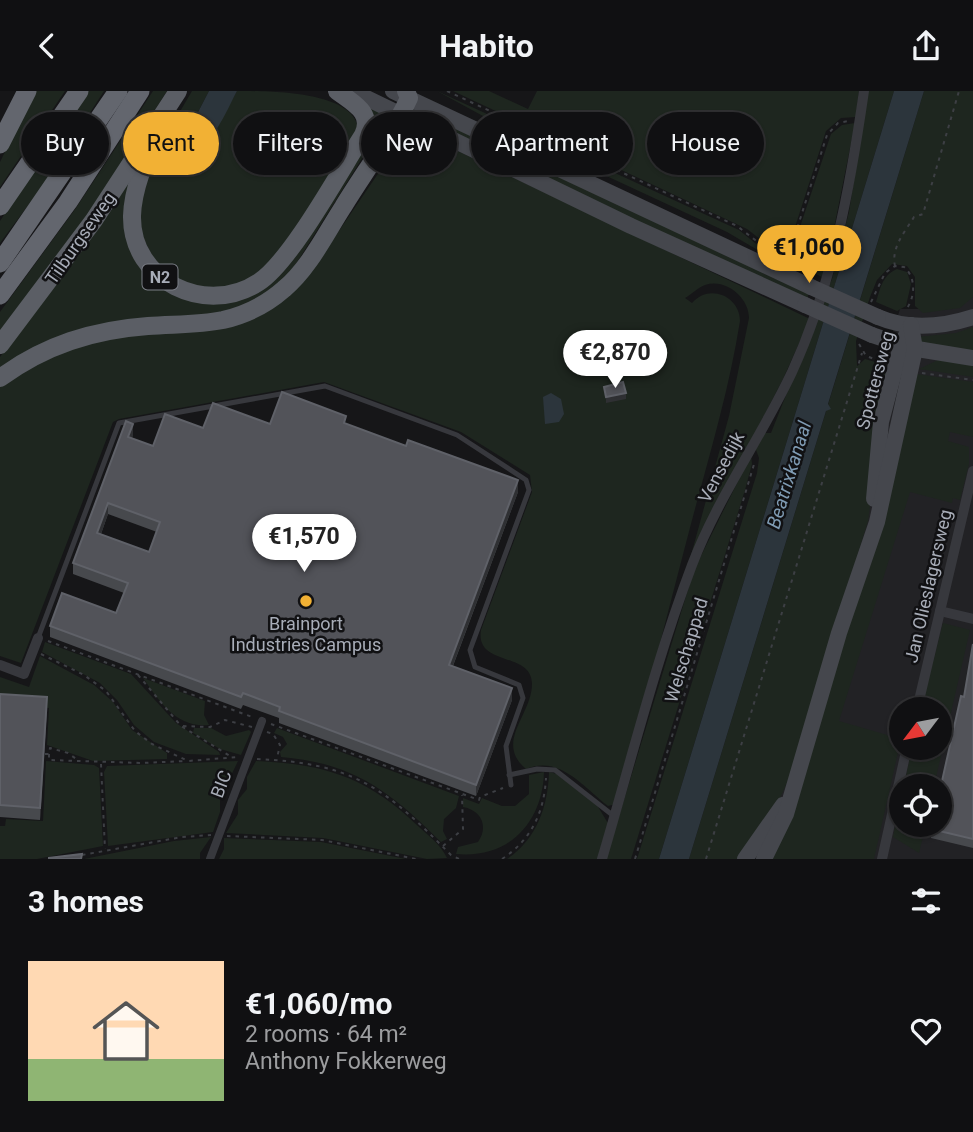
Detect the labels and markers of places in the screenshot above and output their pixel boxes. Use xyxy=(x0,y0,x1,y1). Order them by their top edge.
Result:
pin: €1,060 xyxy=(752,225,866,285)
pin: €2,870 xyxy=(558,331,672,390)
pin: €1,570 xyxy=(247,515,361,574)
marker: Brainport Industries Campus xyxy=(298,593,314,609)
place label: Brainport Industries Campus xyxy=(231,613,381,655)

